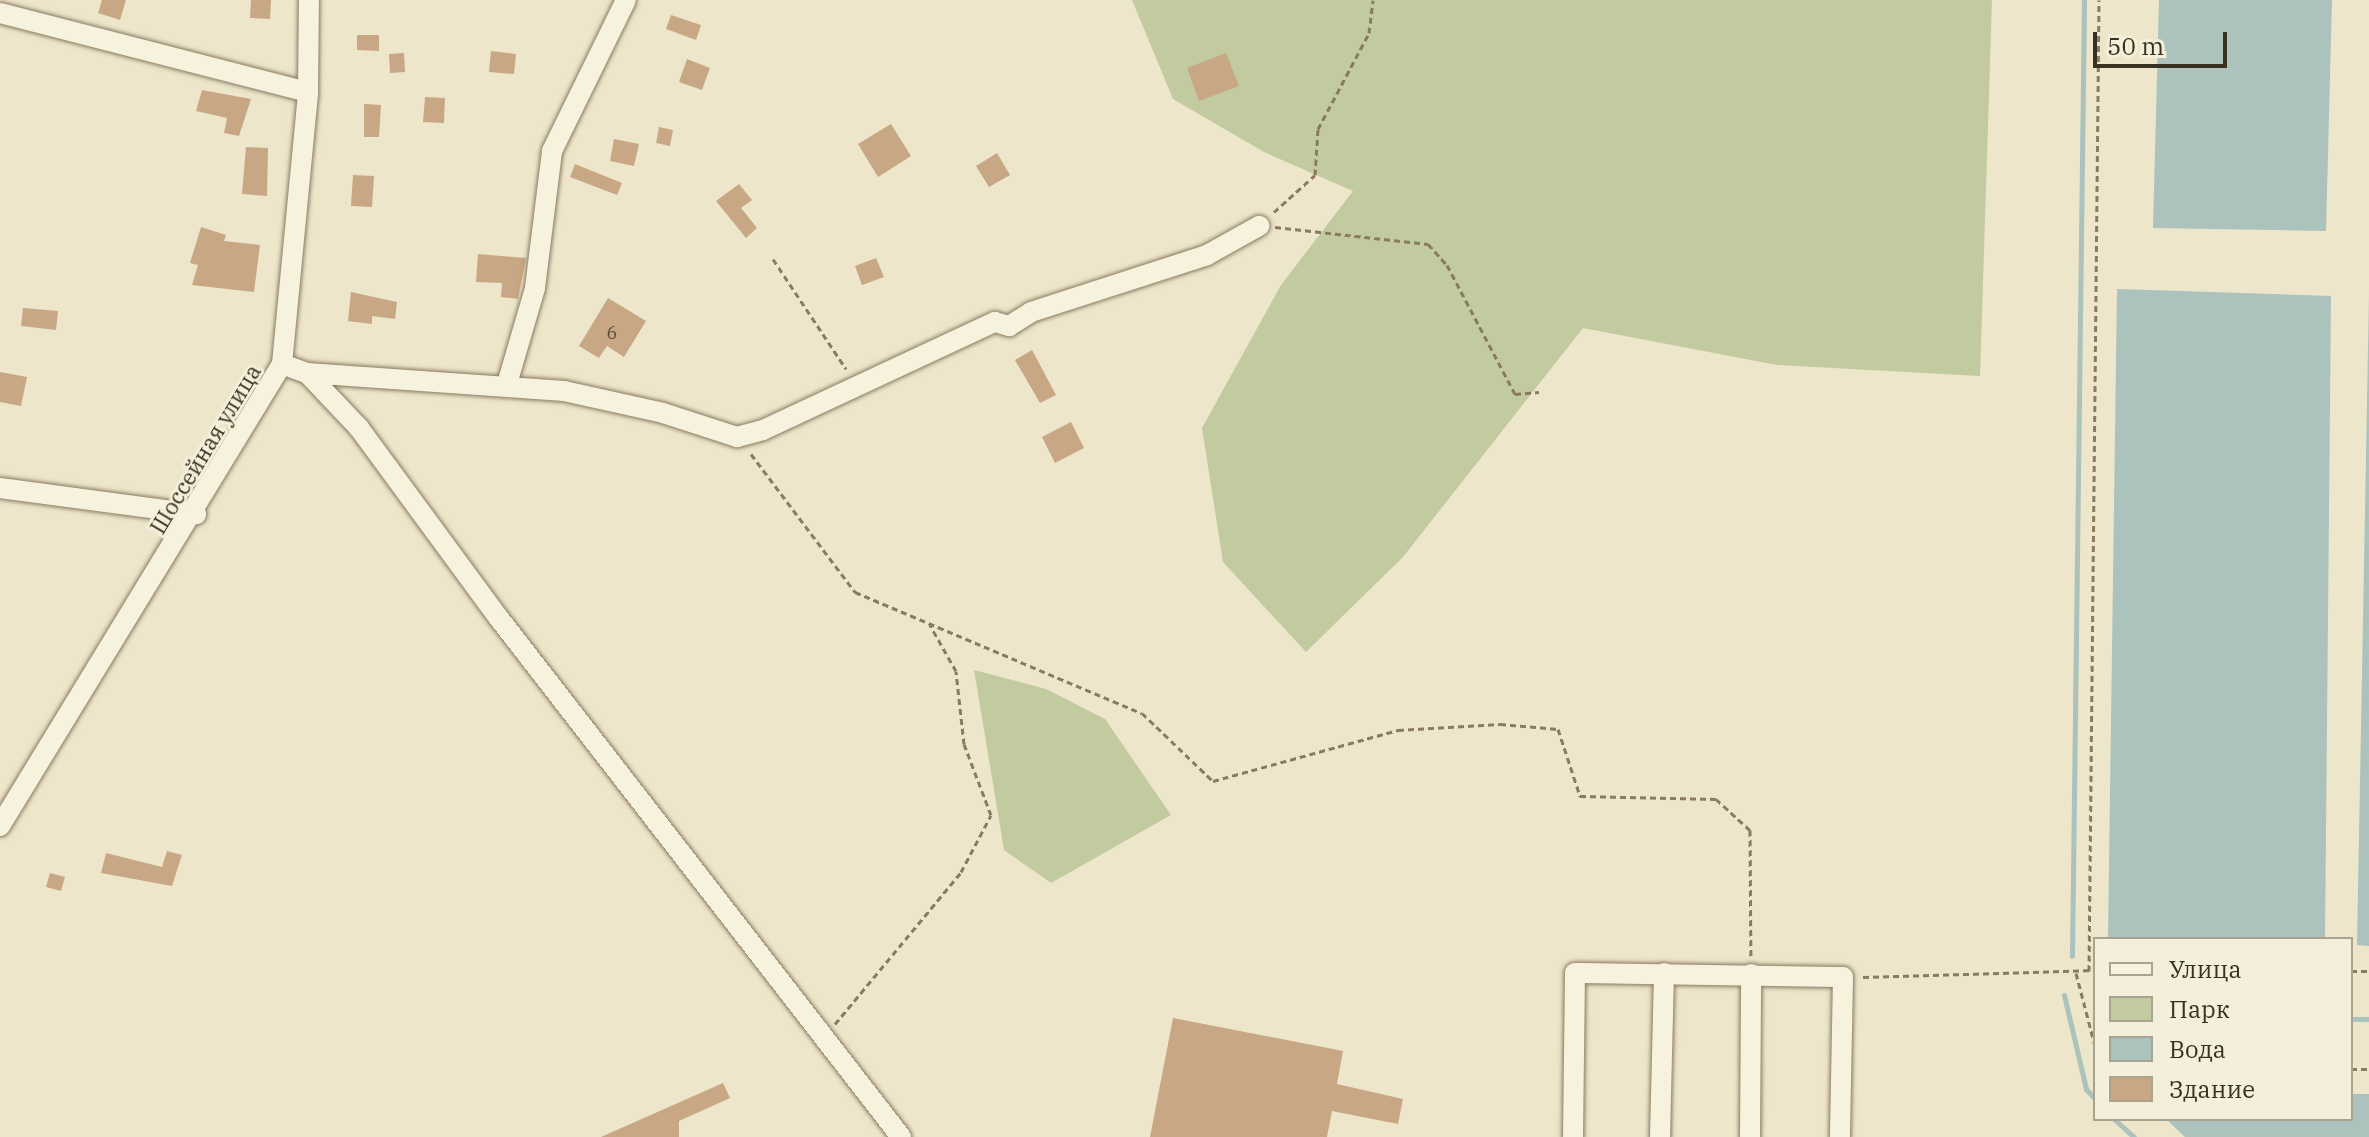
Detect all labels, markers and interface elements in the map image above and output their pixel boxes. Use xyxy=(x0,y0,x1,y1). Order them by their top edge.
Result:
scale bar xyxy=(2097,16,2231,66)
text: 50 m xyxy=(2107,30,2164,62)
house number: 6 xyxy=(607,322,617,344)
street label: Шоссейная улица xyxy=(144,360,266,538)
legend xyxy=(2093,937,2353,1121)
text: Улица xyxy=(2169,953,2242,985)
text: Парк xyxy=(2169,993,2230,1025)
text: Вода xyxy=(2169,1033,2226,1065)
text: Здание xyxy=(2169,1073,2255,1105)

